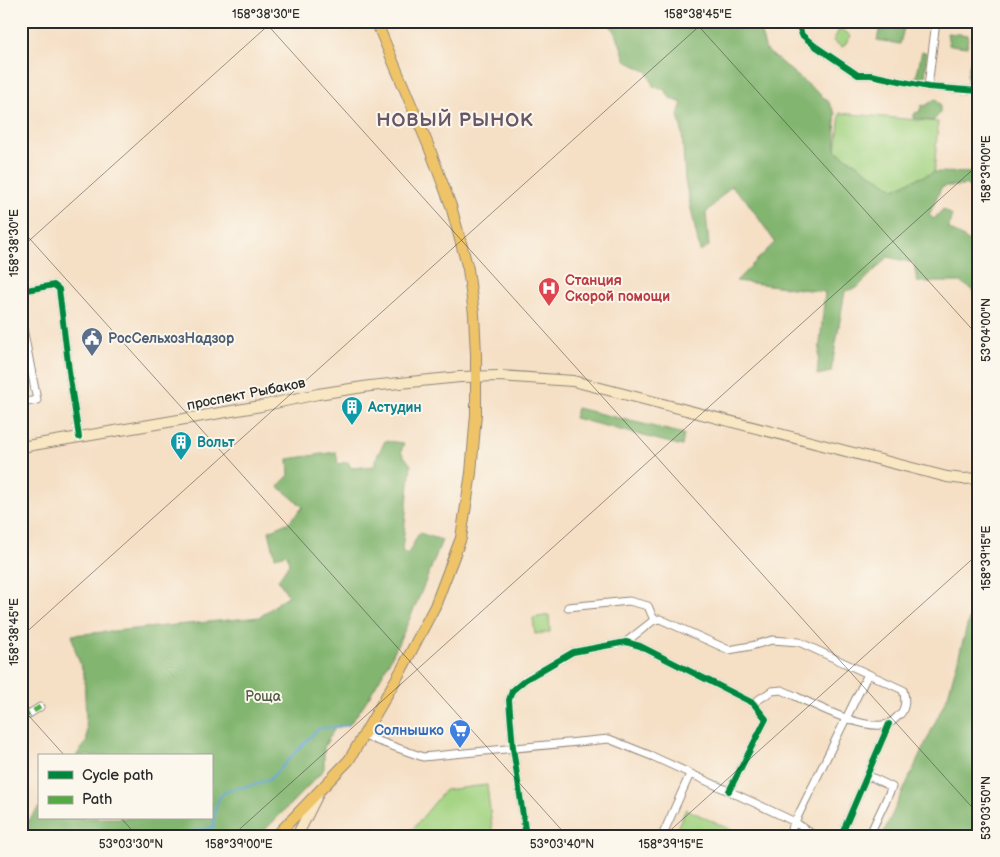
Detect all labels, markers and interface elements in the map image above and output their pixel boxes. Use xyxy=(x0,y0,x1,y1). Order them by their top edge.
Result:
text: 158°38'30"E xyxy=(232,7,300,22)
text: 158°38'45"E xyxy=(664,7,732,22)
district label: НОВЫЙ РЫНОК xyxy=(376,108,534,132)
text: 158°39'00"E xyxy=(979,135,994,203)
text: 158°38'30"E xyxy=(7,209,22,277)
place label: Станция Скорой помощи xyxy=(565,272,670,305)
hospital icon: Станция Скорой помощи xyxy=(537,276,561,307)
text: 53°04'00"N xyxy=(979,298,994,362)
public building icon: РосСельхозНадзор xyxy=(80,326,104,357)
place label: РосСельхозНадзор xyxy=(108,330,235,347)
street label: проспект Рыбаков xyxy=(185,374,307,414)
building icon: Астудин xyxy=(340,395,364,426)
place label: Астудин xyxy=(367,399,422,416)
building icon: Вольт xyxy=(169,430,193,461)
place label: Вольт xyxy=(197,434,235,451)
text: 158°39'15"E xyxy=(979,525,994,590)
text: 158°38'45"E xyxy=(7,598,22,666)
park label: Роща xyxy=(245,688,282,705)
supermarket icon: Солнышко xyxy=(448,718,472,749)
place label: Солнышко xyxy=(374,722,444,739)
legend xyxy=(38,754,212,820)
text: Cycle path xyxy=(82,766,153,785)
text: 53°03'50"N xyxy=(979,776,994,840)
text: Path xyxy=(82,790,112,809)
text: 53°03'30"N xyxy=(99,837,163,852)
text: 158°39'00"E xyxy=(205,837,273,852)
text: 53°03'40"N xyxy=(530,837,594,852)
text: 158°39'15"E xyxy=(639,837,704,852)

